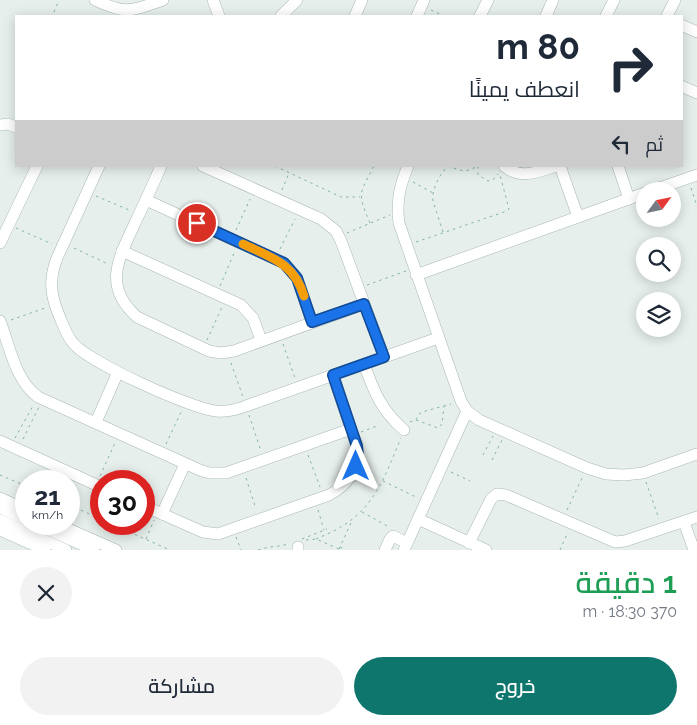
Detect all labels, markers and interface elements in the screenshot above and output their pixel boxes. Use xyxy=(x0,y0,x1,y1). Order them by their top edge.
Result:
text: 80 m xyxy=(496,26,580,67)
icon: right xyxy=(598,35,663,100)
text: انعطف يمينًا xyxy=(469,76,580,102)
icon: left xyxy=(607,130,635,158)
text: ثم xyxy=(645,133,663,155)
north arrow xyxy=(636,182,681,228)
map controls xyxy=(636,182,681,337)
pin xyxy=(176,202,218,244)
icon: arrive xyxy=(183,209,211,237)
button: search xyxy=(636,237,681,282)
button: layers xyxy=(636,292,681,337)
position arrow xyxy=(329,439,381,491)
speed limit sign: 30 xyxy=(90,470,155,535)
text: 21 xyxy=(34,481,61,511)
text: km/h xyxy=(32,508,63,522)
text: 1 دقيقة xyxy=(576,565,677,600)
button: close xyxy=(20,567,72,619)
text: 370 m · 18:30 xyxy=(583,602,677,621)
button: مشاركة xyxy=(20,657,344,715)
button: خروج xyxy=(354,657,677,715)

